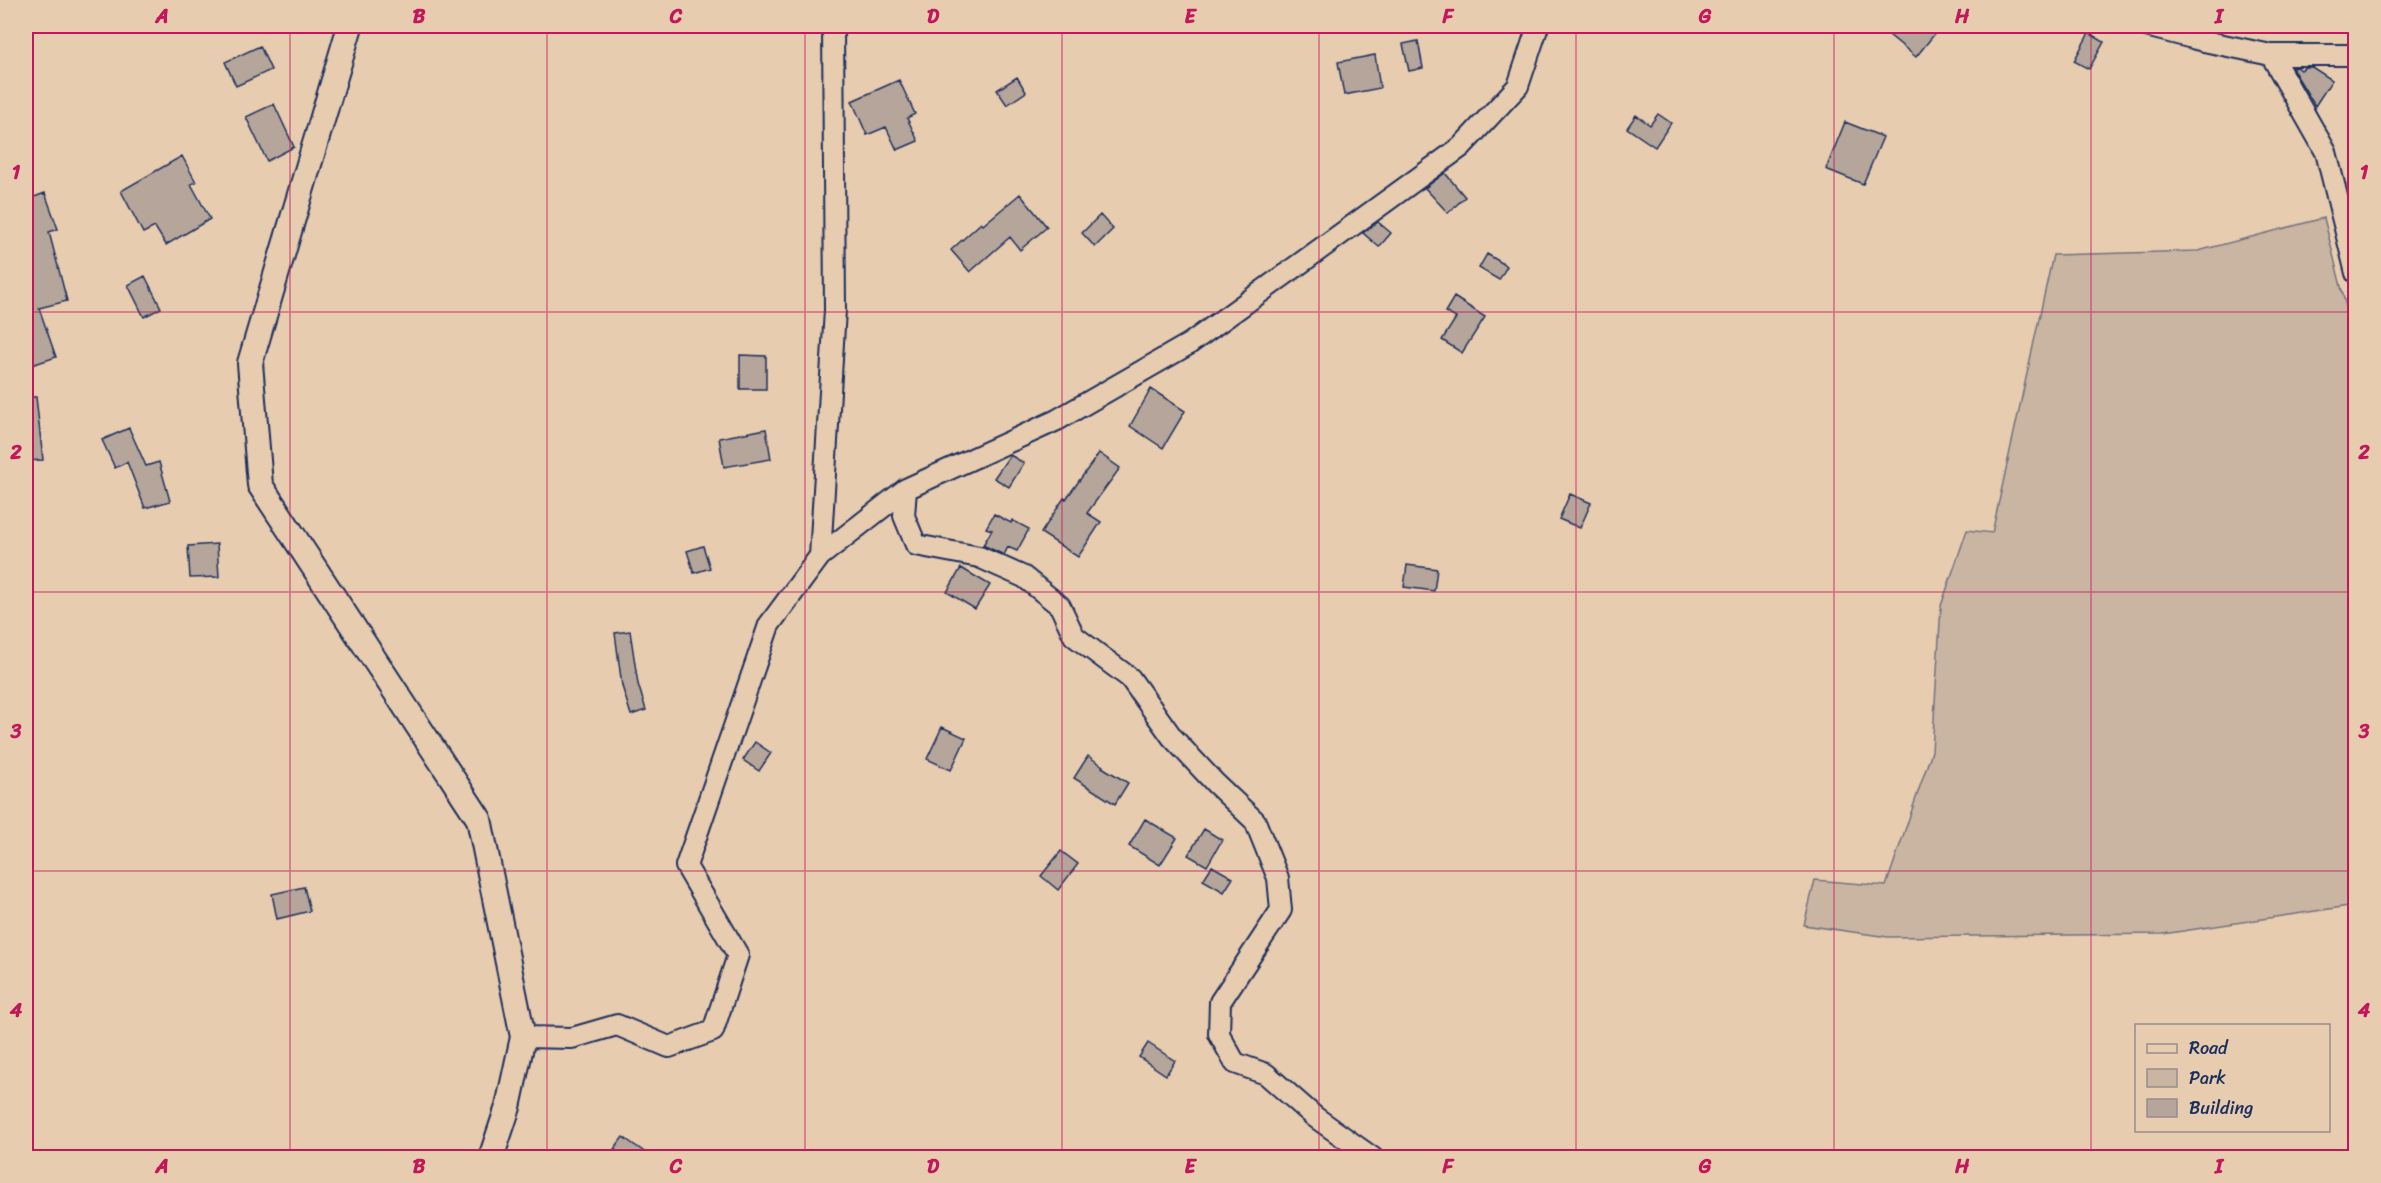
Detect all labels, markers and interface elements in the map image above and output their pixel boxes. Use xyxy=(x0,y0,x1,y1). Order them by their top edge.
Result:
text: A xyxy=(154,0,169,34)
text: B xyxy=(413,0,426,34)
text: C xyxy=(669,0,683,34)
text: D xyxy=(927,0,940,34)
text: E xyxy=(1184,0,1197,34)
text: F xyxy=(1442,0,1455,34)
text: G xyxy=(1698,0,1712,34)
text: H xyxy=(1954,0,1970,34)
text: I xyxy=(2214,0,2225,34)
text: 1 xyxy=(12,155,21,190)
text: 1 xyxy=(2360,155,2369,190)
text: 2 xyxy=(9,435,22,470)
text: 2 xyxy=(2357,435,2370,470)
text: 3 xyxy=(10,714,22,749)
text: 3 xyxy=(2358,714,2370,749)
text: 4 xyxy=(9,993,23,1028)
text: 4 xyxy=(2357,993,2371,1028)
legend xyxy=(2135,1024,2330,1132)
text: Road xyxy=(2189,1032,2229,1064)
text: Park xyxy=(2189,1062,2226,1094)
text: Building xyxy=(2189,1092,2253,1124)
text: A xyxy=(154,1149,169,1183)
text: B xyxy=(413,1149,426,1183)
text: C xyxy=(669,1149,683,1183)
text: D xyxy=(927,1149,940,1183)
text: E xyxy=(1184,1149,1197,1183)
text: F xyxy=(1442,1149,1455,1183)
text: G xyxy=(1698,1149,1712,1183)
text: H xyxy=(1954,1149,1970,1183)
text: I xyxy=(2214,1149,2225,1183)

